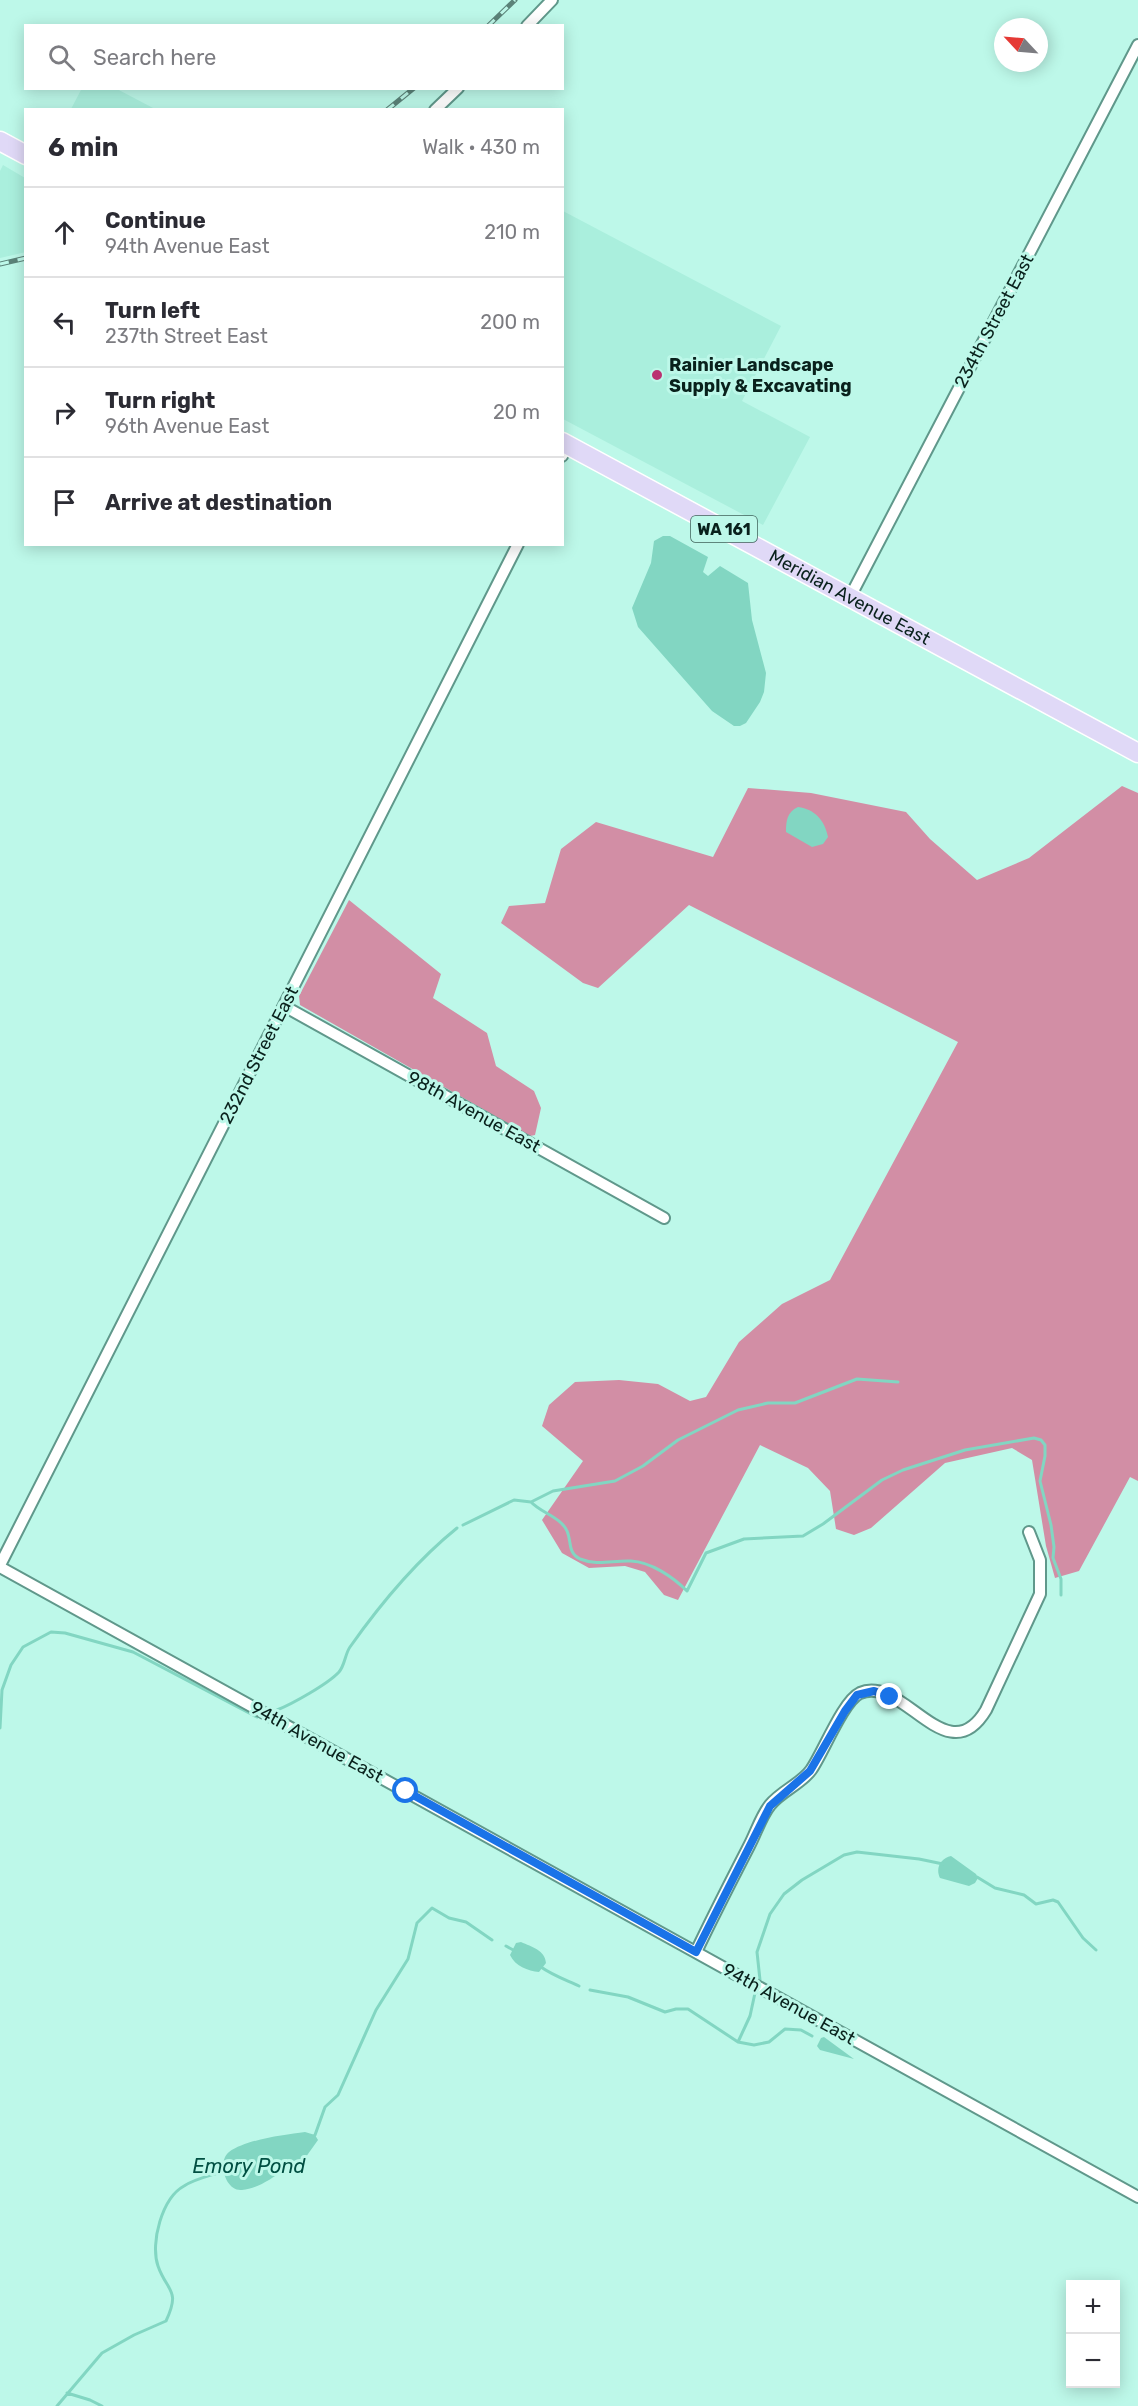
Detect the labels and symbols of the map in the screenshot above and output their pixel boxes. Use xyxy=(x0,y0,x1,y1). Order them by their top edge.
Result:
north arrow xyxy=(994,18,1048,72)
street label: 234th Street East xyxy=(949,250,1039,392)
place label: Rainier Landscape Supply & Excavating xyxy=(669,354,852,397)
marker: Rainier Landscape Supply & Excavating xyxy=(650,368,664,382)
road number: WA 161 xyxy=(691,516,757,542)
street label: Meridian Avenue East xyxy=(765,545,934,650)
street label: 232nd Street East xyxy=(215,983,303,1127)
street label: 98th Avenue East xyxy=(404,1066,544,1158)
route end xyxy=(876,1683,902,1709)
street label: 94th Avenue East xyxy=(247,1696,387,1788)
route start xyxy=(392,1777,418,1803)
street label: 94th Avenue East xyxy=(719,1958,859,2050)
water label: Emory Pond xyxy=(193,2154,307,2178)

